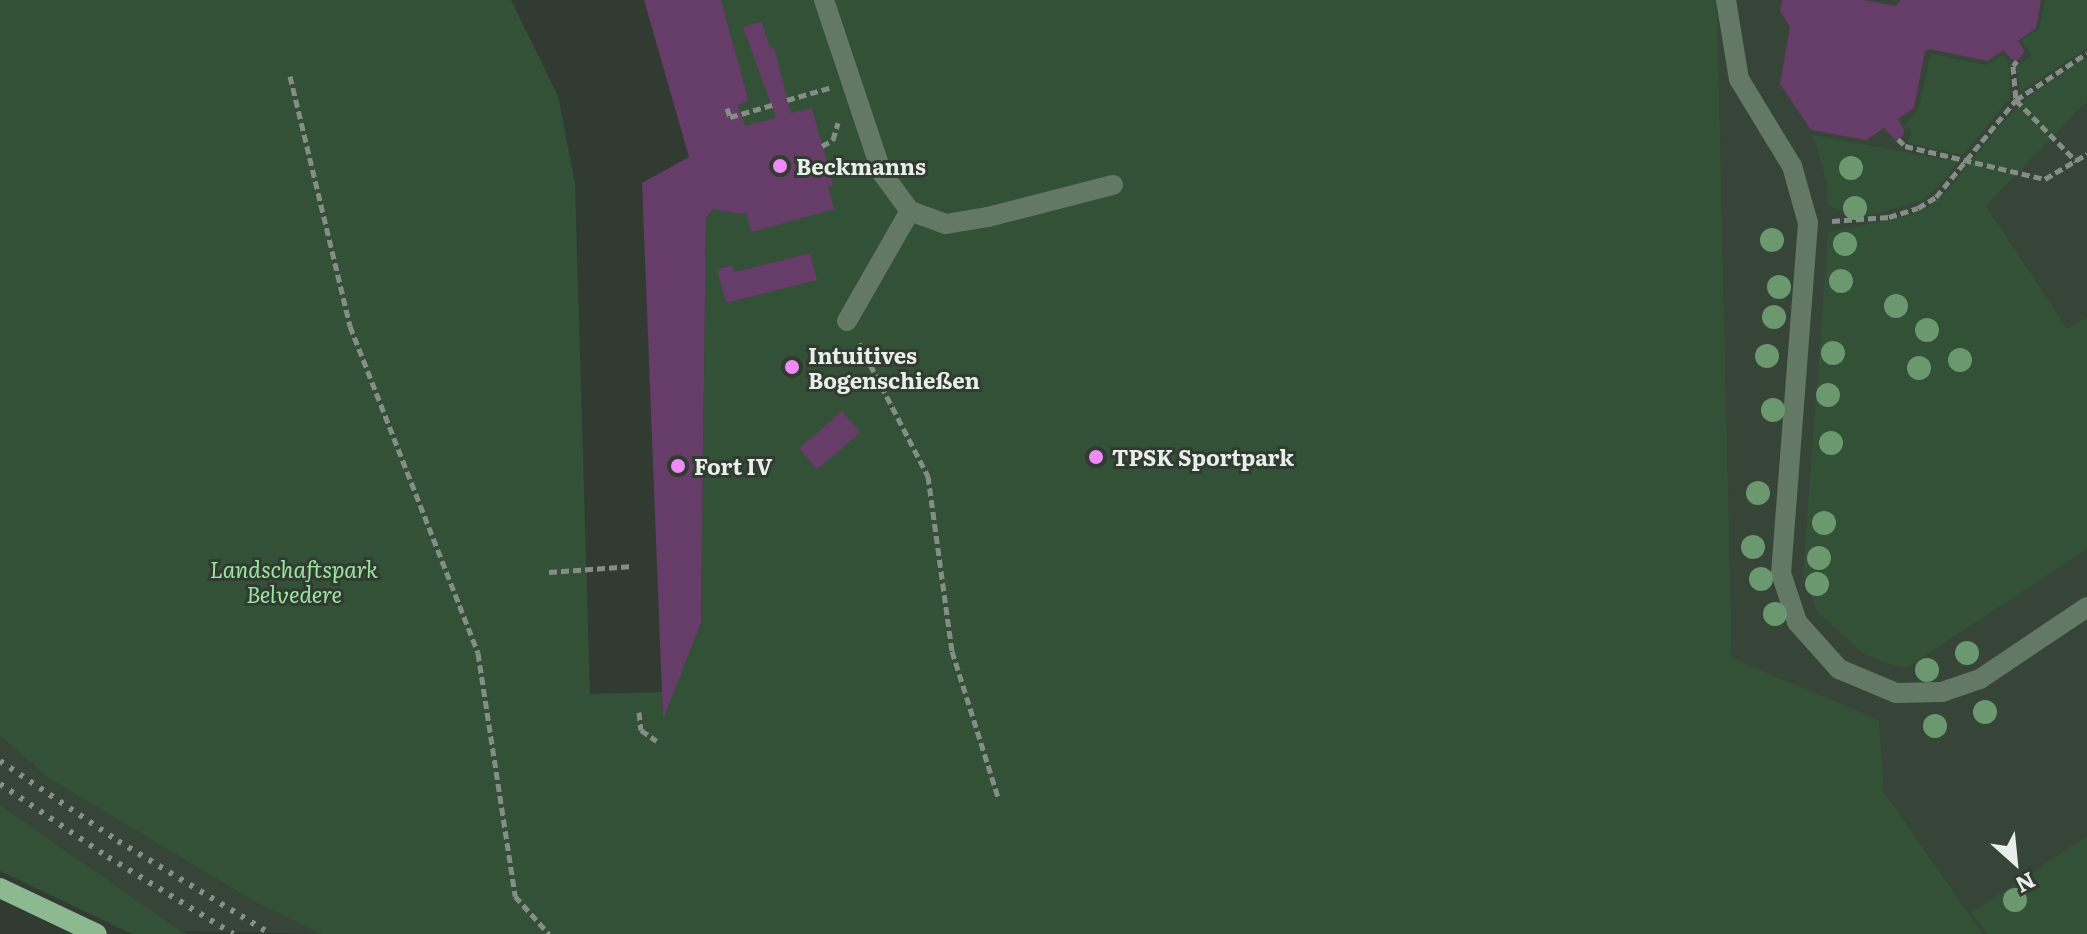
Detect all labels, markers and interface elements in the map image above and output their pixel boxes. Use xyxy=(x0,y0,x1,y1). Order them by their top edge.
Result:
place label: Beckmanns xyxy=(796,153,926,179)
marker: Beckmanns xyxy=(771,157,789,175)
place label: Intuitives Bogenschießen xyxy=(808,341,980,392)
marker: Intuitives Bogenschießen xyxy=(783,358,801,376)
place label: TPSK Sportpark xyxy=(1112,444,1294,470)
marker: TPSK Sportpark xyxy=(1087,448,1105,466)
place label: Fort IV xyxy=(694,453,772,479)
marker: Fort IV xyxy=(669,457,687,475)
park label: Landschaftspark Belvedere xyxy=(210,555,378,606)
north arrow xyxy=(1975,822,2055,902)
text: N xyxy=(2010,865,2042,903)

